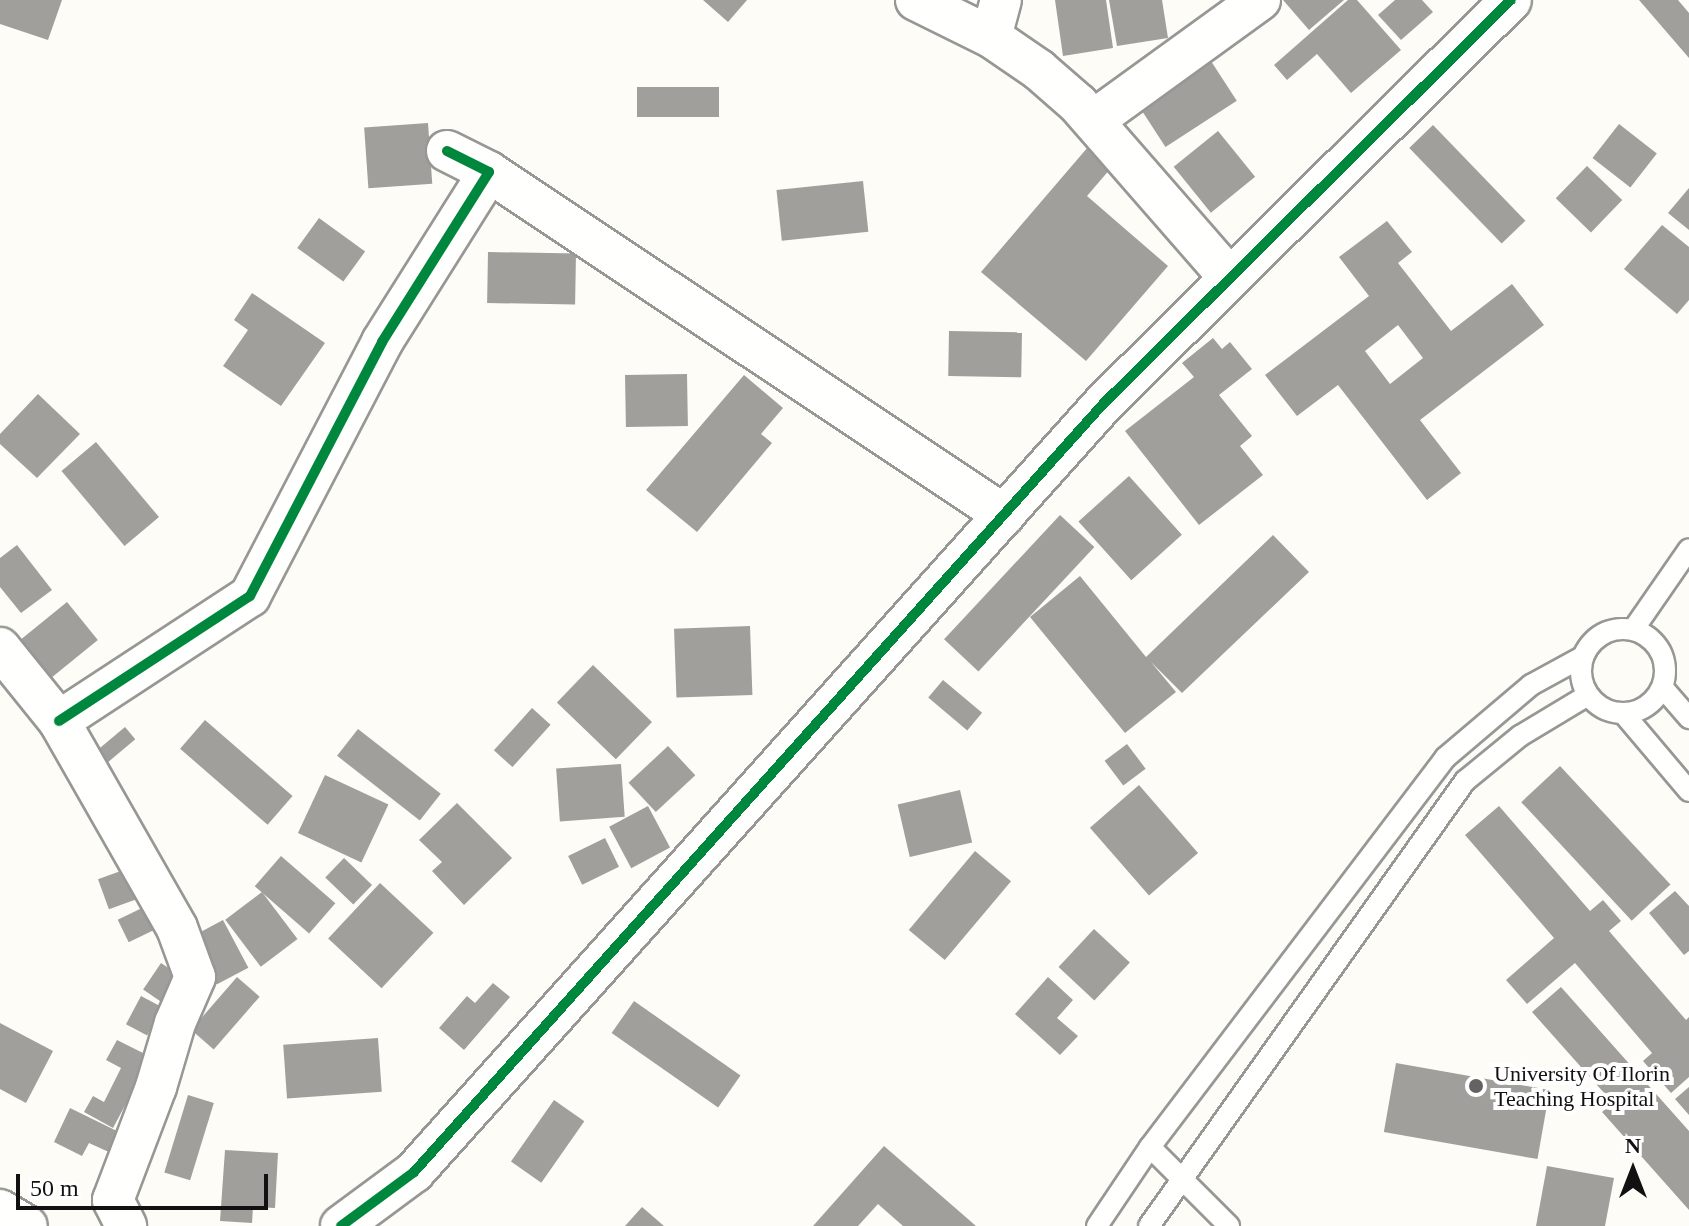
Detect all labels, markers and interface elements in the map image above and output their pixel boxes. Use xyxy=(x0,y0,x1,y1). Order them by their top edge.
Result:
place label: University Of Ilorin Teaching Hospital xyxy=(1494,1060,1670,1112)
marker: University Of Ilorin Teaching Hospital xyxy=(1465,1075,1487,1097)
north arrow xyxy=(1593,1130,1673,1210)
text: N xyxy=(1625,1133,1641,1158)
scale bar xyxy=(20,1158,272,1208)
text: 50 m xyxy=(30,1175,79,1201)

